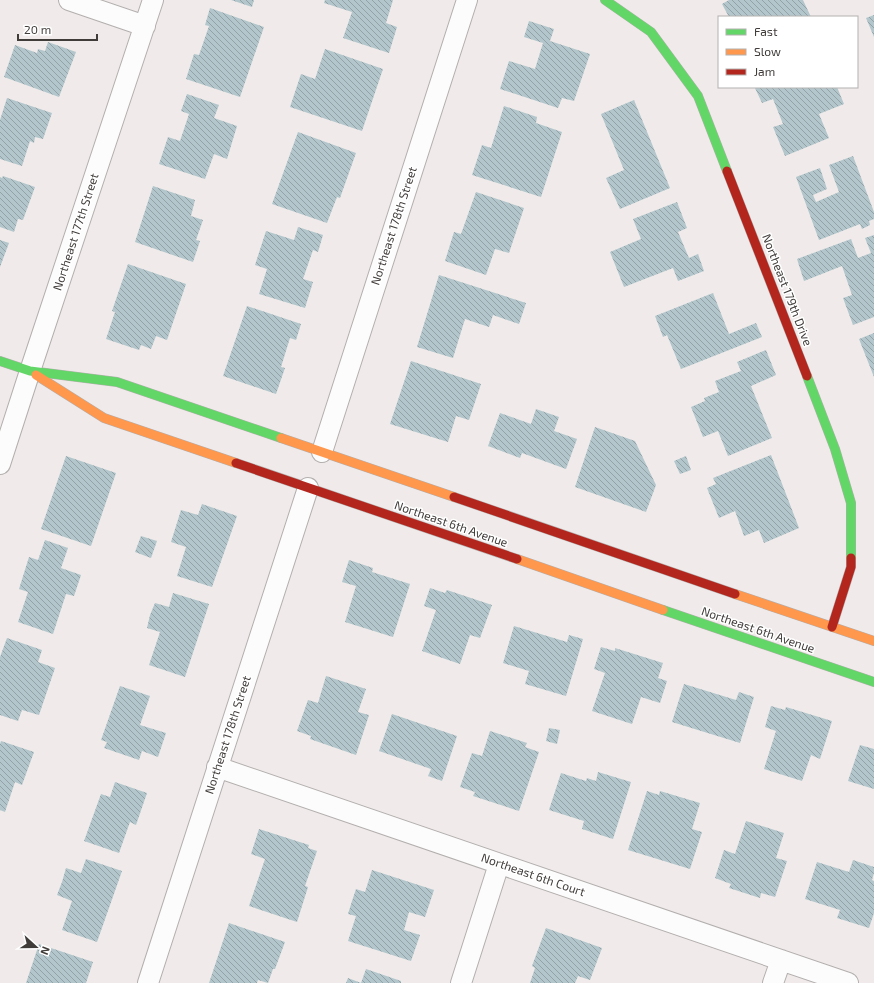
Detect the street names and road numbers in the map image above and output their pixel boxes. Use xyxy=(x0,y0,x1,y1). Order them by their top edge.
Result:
street label: Northeast 178th Street xyxy=(367,164,419,287)
street label: Northeast 177th Street xyxy=(49,171,101,292)
street label: Northeast 179th Drive xyxy=(760,232,816,347)
street label: Northeast 6th Avenue xyxy=(393,497,510,549)
street label: Northeast 6th Avenue xyxy=(700,603,817,655)
street label: Northeast 178th Street xyxy=(201,673,253,796)
street label: Northeast 6th Court xyxy=(480,850,588,899)

